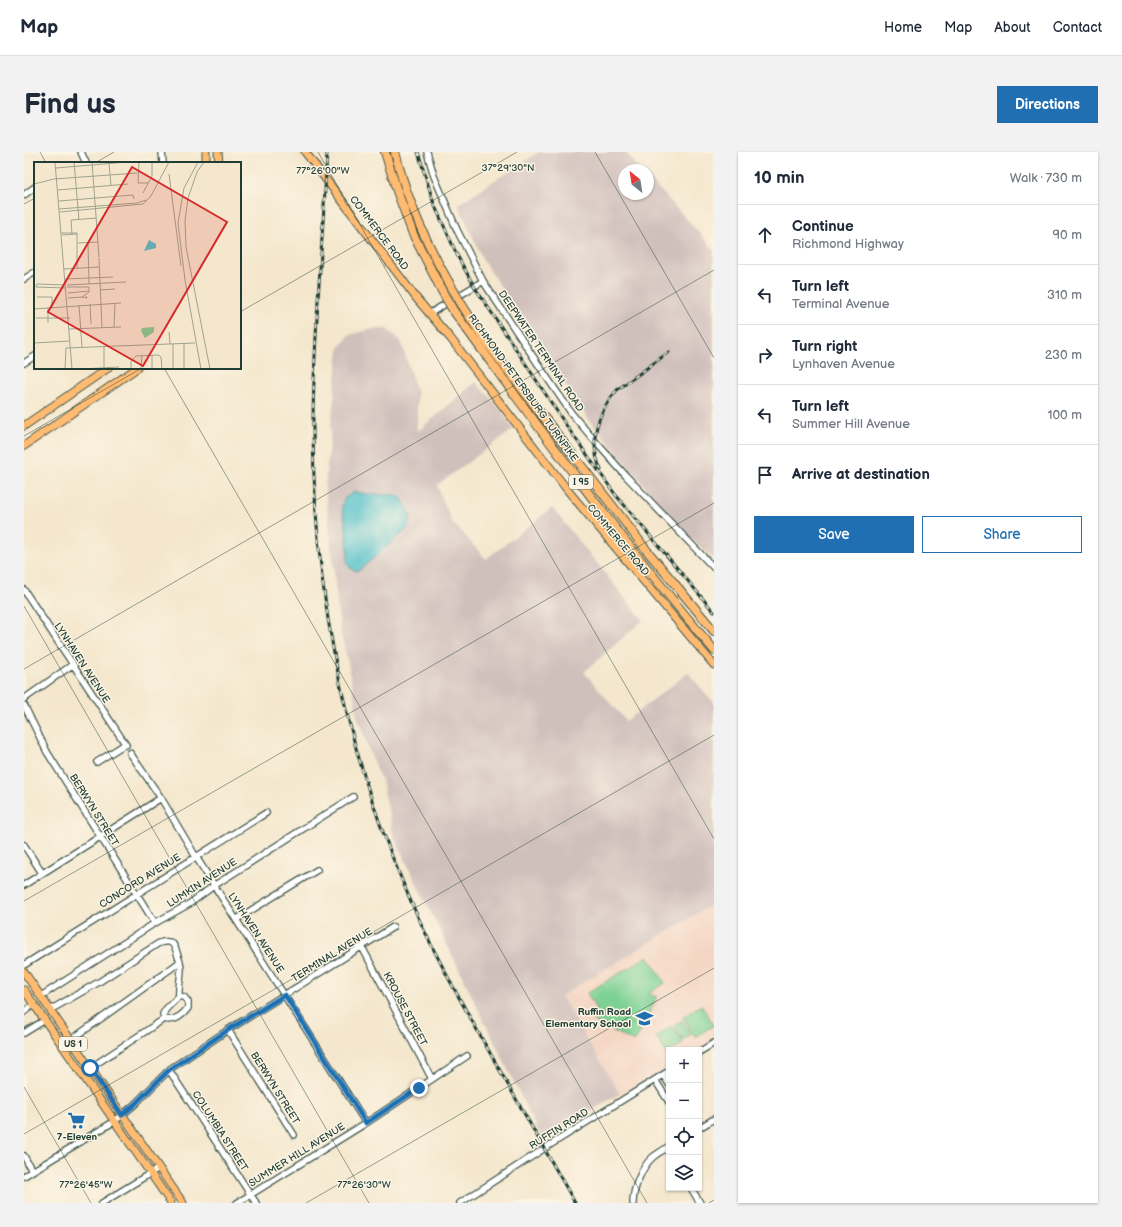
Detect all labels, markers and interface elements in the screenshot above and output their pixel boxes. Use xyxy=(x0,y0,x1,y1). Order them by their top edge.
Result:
text: Map xyxy=(20,16,58,39)
text: Home xyxy=(884,19,922,36)
text: Map xyxy=(944,19,972,36)
text: About xyxy=(994,19,1031,36)
text: Contact xyxy=(1053,19,1102,36)
button: Directions xyxy=(997,86,1098,123)
text: Find us xyxy=(24,88,116,121)
inset map xyxy=(34,162,241,369)
text: 37°29'30"N xyxy=(482,162,534,174)
north arrow xyxy=(618,164,654,200)
text: 77°26'00"W xyxy=(296,165,350,177)
text: 10 min xyxy=(754,168,805,188)
text: Walk · 730 m xyxy=(1010,170,1082,186)
street label: COMMERCE ROAD xyxy=(347,193,411,273)
text: Continue xyxy=(792,217,854,236)
icon: ahead xyxy=(754,224,776,246)
text: 90 m xyxy=(1053,227,1082,243)
text: Richmond Highway xyxy=(792,236,904,252)
text: Turn left xyxy=(792,277,849,296)
icon: left xyxy=(754,284,776,306)
text: 310 m xyxy=(1047,287,1082,303)
street label: DEEPWATER TERMINAL ROAD xyxy=(496,288,586,414)
text: Terminal Avenue xyxy=(792,296,889,312)
street label: RICHMOND-PETERSBURG TURNPIKE xyxy=(465,312,581,464)
text: Turn right xyxy=(792,337,857,356)
icon: right xyxy=(754,344,776,366)
text: 230 m xyxy=(1045,347,1082,363)
text: Lynhaven Avenue xyxy=(792,356,895,372)
text: Turn left xyxy=(792,397,849,416)
icon: left xyxy=(754,404,776,426)
text: 100 m xyxy=(1047,407,1082,423)
text: Summer Hill Avenue xyxy=(792,416,910,432)
icon: arrive xyxy=(754,464,776,486)
text: Arrive at destination xyxy=(792,465,930,484)
road number: I 95 xyxy=(569,475,593,489)
street label: COMMERCE ROAD xyxy=(585,502,651,578)
button: Save xyxy=(754,516,914,553)
button: Share xyxy=(922,516,1082,553)
street label: LYNHAVEN AVENUE xyxy=(52,621,113,706)
street label: BERWYN STREET xyxy=(67,772,121,848)
street label: CONCORD AVENUE xyxy=(97,851,183,911)
street label: LUMKIN AVENUE xyxy=(165,856,240,910)
street label: LYNHAVEN AVENUE xyxy=(226,891,287,976)
street label: TERMINAL AVENUE xyxy=(289,925,375,985)
street label: KROUSE STREET xyxy=(380,970,430,1048)
place label: Ruffin Road Elementary School xyxy=(545,1006,631,1030)
school or university icon: Ruffin Road Elementary School xyxy=(634,1008,654,1028)
road number: US 1 xyxy=(59,1037,87,1051)
map controls xyxy=(666,1047,702,1191)
button: + xyxy=(666,1047,702,1083)
street label: BERWYN STREET xyxy=(248,1050,302,1126)
route start xyxy=(81,1059,99,1077)
route end xyxy=(410,1079,428,1097)
button: − xyxy=(666,1083,702,1119)
street label: COLUMBIA STREET xyxy=(190,1089,250,1173)
street label: RUFFIN ROAD xyxy=(527,1106,591,1152)
supermarket icon: 7-Eleven xyxy=(67,1110,87,1130)
button: locate xyxy=(666,1119,702,1155)
street label: SUMMER HILL AVENUE xyxy=(247,1120,348,1190)
place label: 7-Eleven xyxy=(57,1131,98,1143)
button: layers xyxy=(666,1155,702,1191)
text: 77°26'45"W xyxy=(59,1179,113,1191)
text: 77°26'30"W xyxy=(337,1179,391,1191)

